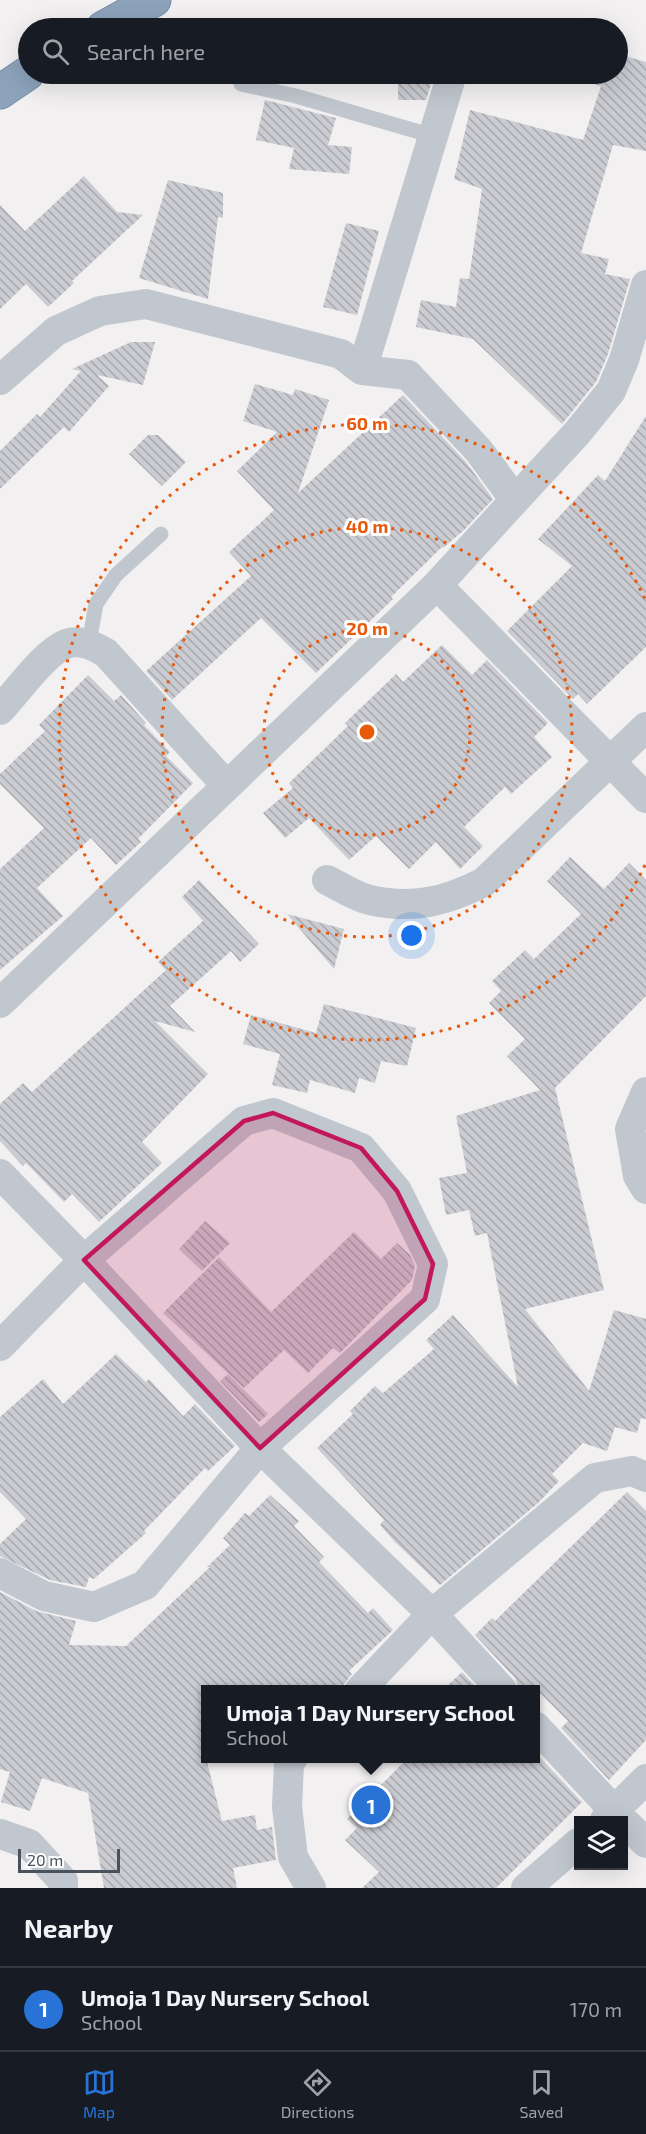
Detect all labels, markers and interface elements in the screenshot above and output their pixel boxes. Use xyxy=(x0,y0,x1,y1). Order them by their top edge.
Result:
search box xyxy=(18,18,628,84)
icon: search xyxy=(39,35,72,68)
text: Search here xyxy=(87,38,205,64)
text: 60 m xyxy=(346,412,388,434)
text: 40 m xyxy=(346,515,388,537)
text: 20 m xyxy=(346,617,388,639)
centre of rings xyxy=(357,722,377,742)
your location xyxy=(397,921,426,950)
popup xyxy=(201,1685,540,1763)
text: Umoja 1 Day Nursery School xyxy=(226,1699,515,1725)
text: School xyxy=(226,1725,288,1749)
pin: 1 xyxy=(352,1782,391,1828)
map controls xyxy=(574,1816,628,1870)
button: layers xyxy=(574,1816,628,1870)
scale bar xyxy=(18,1846,120,1874)
text: 20 m xyxy=(27,1850,63,1869)
text: Nearby xyxy=(24,1912,113,1943)
text: Umoja 1 Day Nursery School xyxy=(81,1984,369,2010)
text: 1 xyxy=(39,1997,48,2021)
text: 170 m xyxy=(570,1997,622,2021)
text: School xyxy=(81,2010,142,2034)
tab: Map xyxy=(83,2066,116,2121)
tab: Directions xyxy=(281,2066,354,2121)
tab: Saved xyxy=(520,2066,563,2121)

